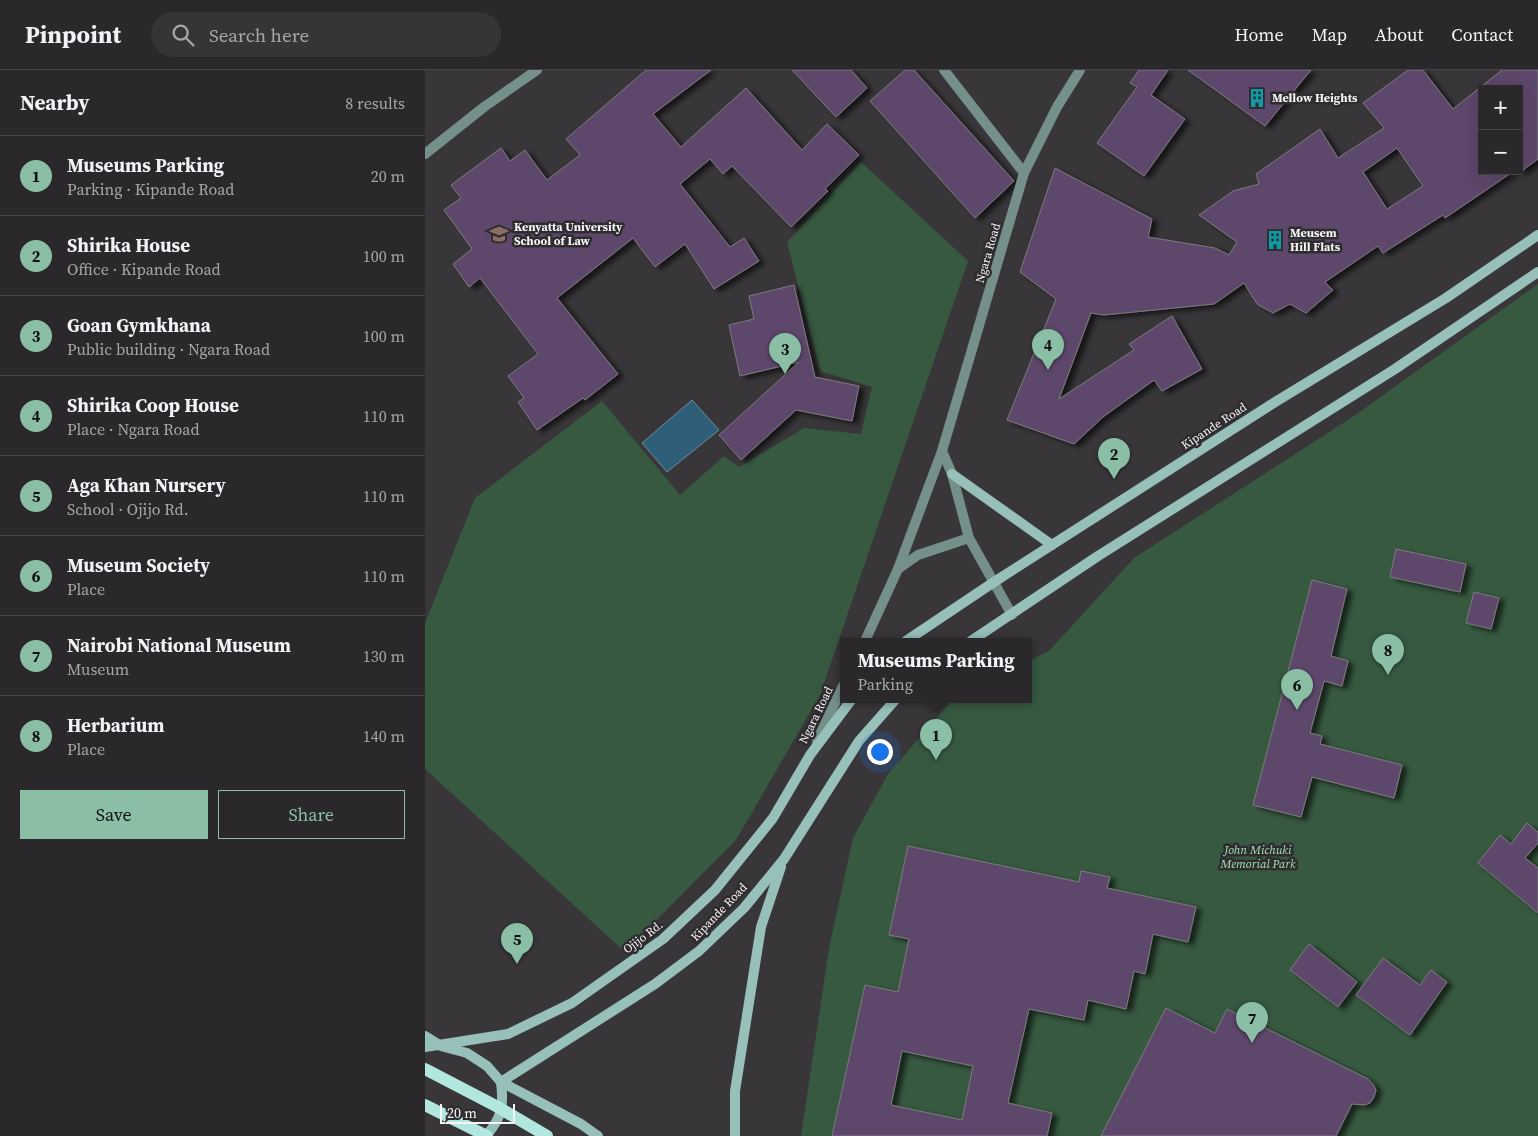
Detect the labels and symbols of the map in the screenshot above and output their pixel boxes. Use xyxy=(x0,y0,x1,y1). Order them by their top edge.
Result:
building icon: Mellow Heights xyxy=(1246,87,1268,109)
place label: Mellow Heights xyxy=(1272,90,1358,106)
place label: Kenyatta University School of Law xyxy=(514,219,623,249)
street label: Ngara Road xyxy=(972,221,1004,285)
school or university icon: Kenyatta University School of Law xyxy=(488,223,510,245)
place label: Meusem Hill Flats xyxy=(1290,225,1341,255)
building icon: Meusem Hill Flats xyxy=(1264,229,1286,251)
pin: 4 xyxy=(1032,329,1064,370)
pin: 3 xyxy=(769,333,801,374)
street label: Kipande Road xyxy=(1178,399,1250,453)
pin: 2 xyxy=(1098,438,1130,479)
pin: 8 xyxy=(1372,634,1404,675)
pin: 6 xyxy=(1281,669,1313,710)
street label: Ngara Road xyxy=(795,684,837,746)
pin: 1 xyxy=(920,719,952,760)
your location xyxy=(867,739,893,765)
park label: John Michuki Memorial Park xyxy=(1219,842,1296,872)
street label: Kipande Road xyxy=(687,879,751,944)
street label: Ojijo Rd. xyxy=(620,917,666,957)
pin: 5 xyxy=(501,923,533,964)
pin: 7 xyxy=(1236,1002,1268,1043)
scale bar xyxy=(440,1101,515,1124)

